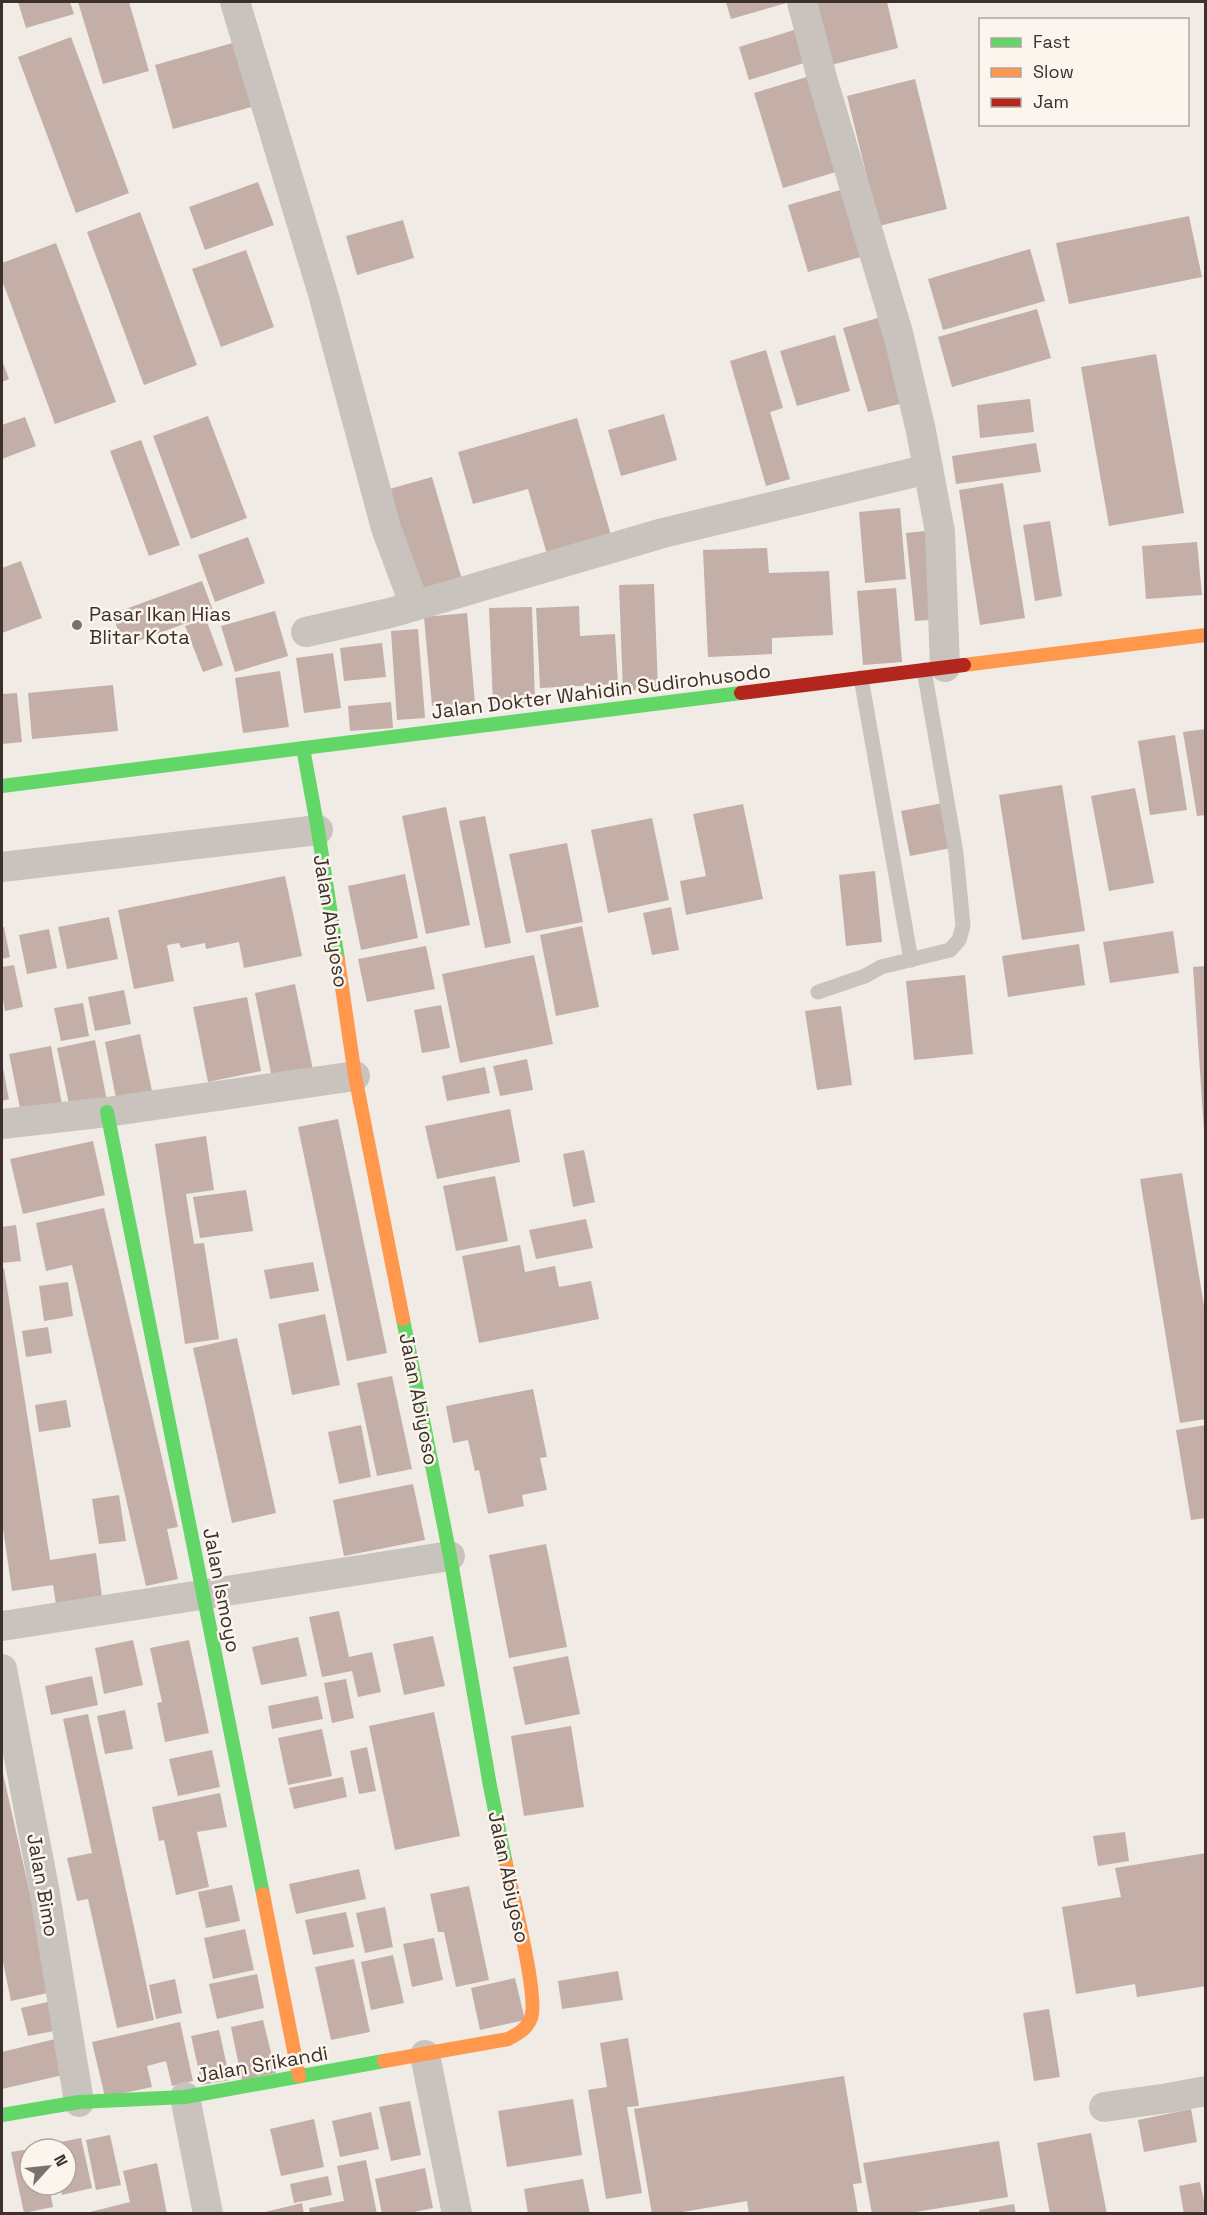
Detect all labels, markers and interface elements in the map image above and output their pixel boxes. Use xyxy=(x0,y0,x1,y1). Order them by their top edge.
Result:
legend xyxy=(979,18,1189,126)
text: Fast xyxy=(1033,30,1070,53)
text: Slow xyxy=(1033,60,1074,83)
text: Jam xyxy=(1033,90,1069,113)
place label: Pasar Ikan Hias Blitar Kota xyxy=(89,601,231,650)
marker: Pasar Ikan Hias Blitar Kota xyxy=(70,618,84,632)
street label: Jalan Dokter Wahidin Sudirohusodo xyxy=(430,657,772,725)
street label: Jalan Abiyoso xyxy=(308,853,354,989)
street label: Jalan Abiyoso xyxy=(393,1331,445,1467)
street label: Jalan Ismoyo xyxy=(197,1526,247,1654)
street label: Jalan Abiyoso xyxy=(482,1809,536,1945)
street label: Jalan Bimo xyxy=(21,1831,65,1939)
street label: Jalan Srikandi xyxy=(194,2040,330,2088)
north arrow xyxy=(18,2137,78,2197)
text: N xyxy=(49,2151,73,2170)

